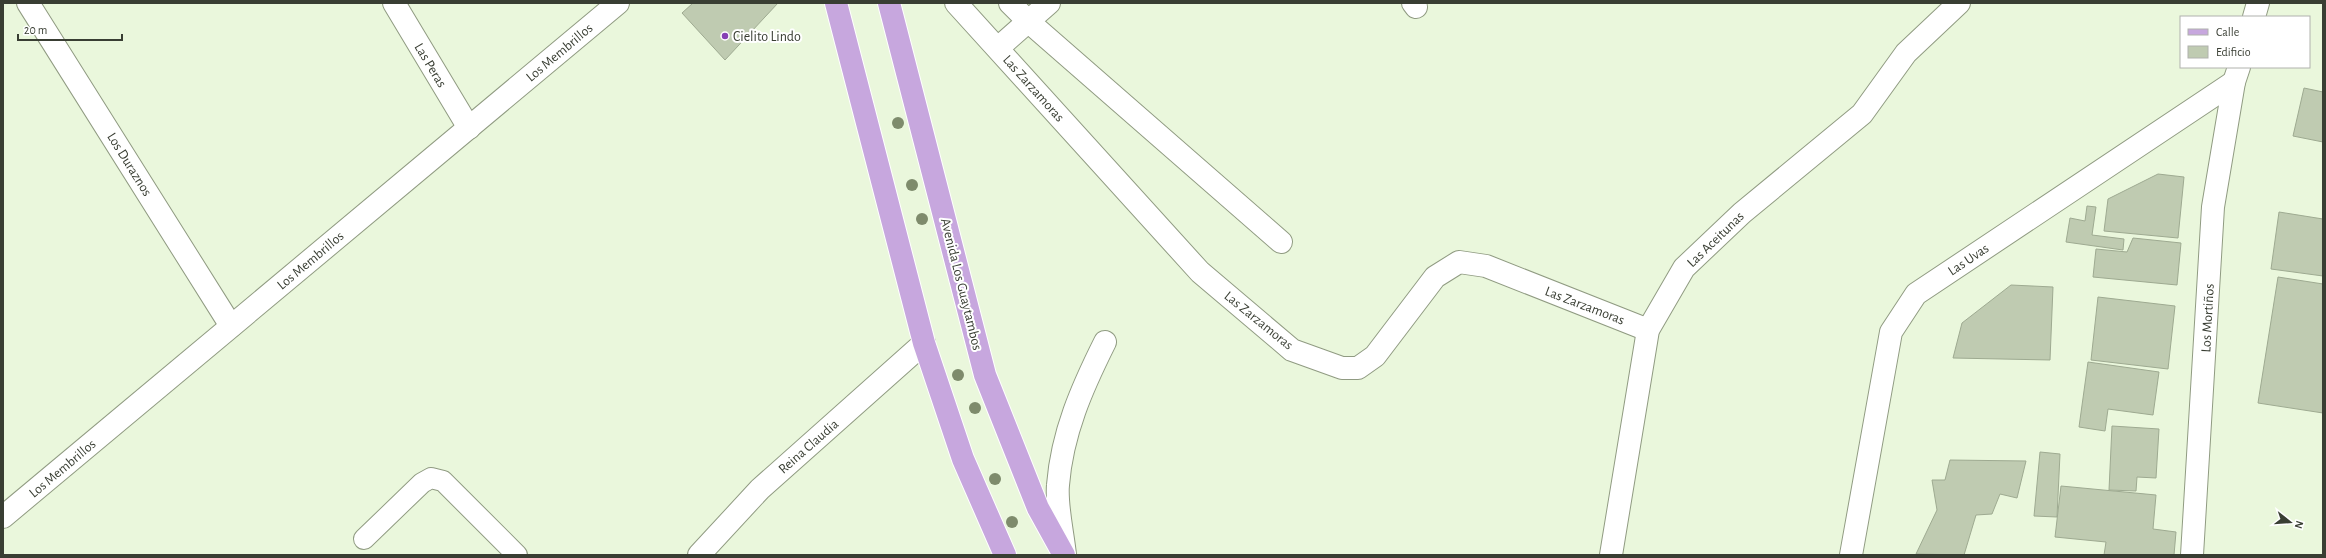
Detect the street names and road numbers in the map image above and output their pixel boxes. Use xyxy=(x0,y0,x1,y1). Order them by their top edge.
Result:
street label: Los Membrillos xyxy=(524,21,596,85)
street label: Las Peras xyxy=(412,41,449,90)
street label: Las Zarzamoras xyxy=(1000,53,1067,125)
street label: Los Duraznos xyxy=(104,130,154,199)
street label: Las Aceitunas xyxy=(1685,209,1747,270)
street label: Avenida Los Guaytambos xyxy=(938,217,984,352)
street label: Los Membrillos xyxy=(275,229,347,293)
street label: Las Uvas xyxy=(1946,241,1992,278)
street label: Los Mortiños xyxy=(2199,283,2217,353)
street label: Las Zarzamoras xyxy=(1543,284,1626,328)
street label: Las Zarzamoras xyxy=(1221,289,1295,353)
street label: Reina Claudia xyxy=(776,417,842,476)
street label: Los Membrillos xyxy=(27,437,99,501)

